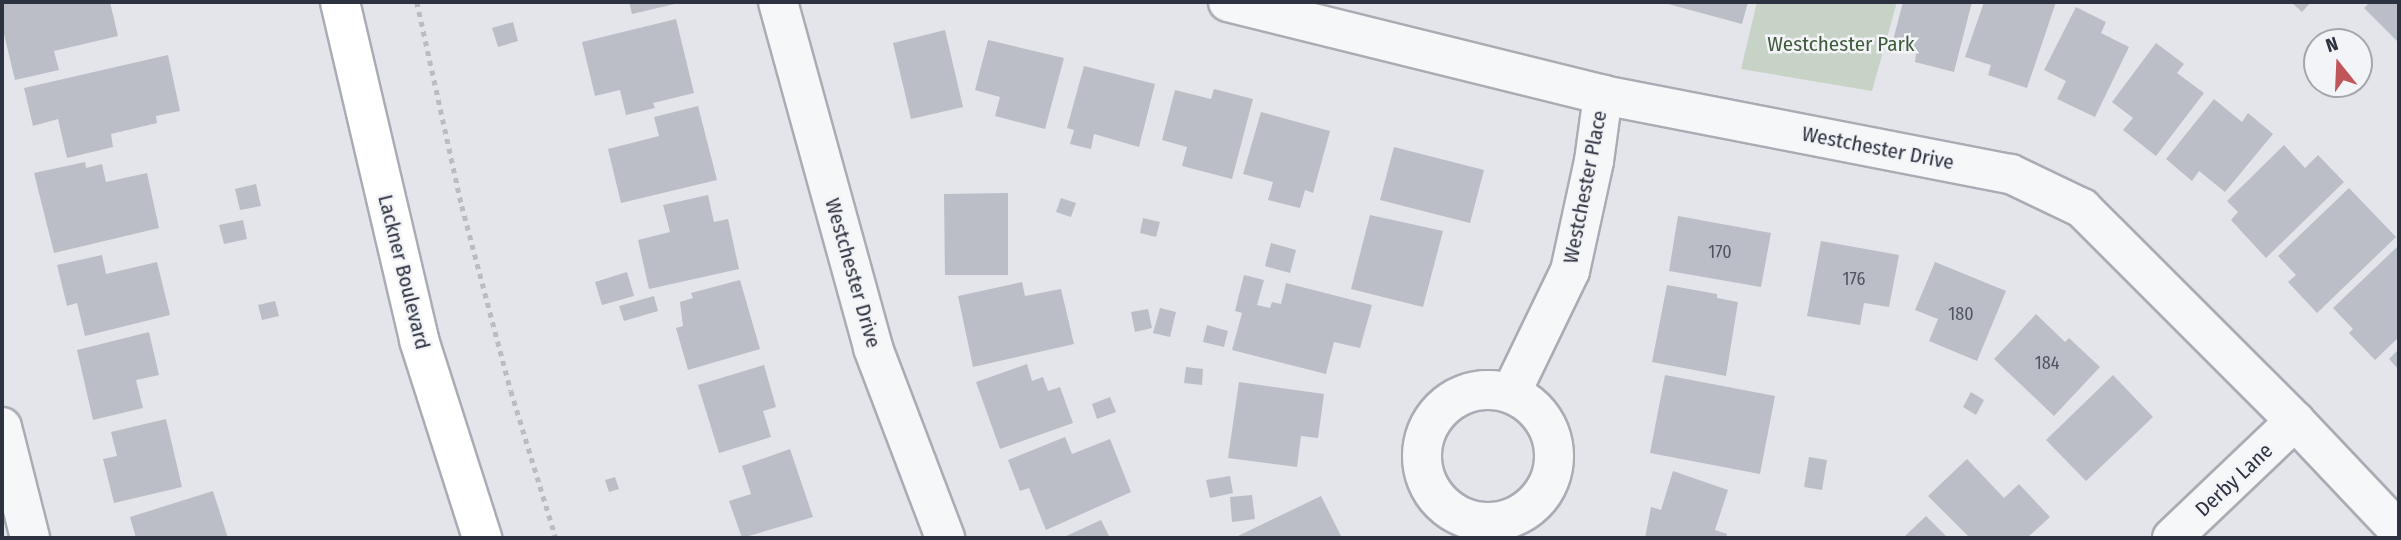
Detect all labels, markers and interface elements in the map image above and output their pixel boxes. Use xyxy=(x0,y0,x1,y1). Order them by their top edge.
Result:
north arrow xyxy=(2303,28,2373,98)
park label: Westchester Park xyxy=(1767,31,1915,57)
text: N xyxy=(2323,32,2341,57)
street label: Westchester Place xyxy=(1558,108,1612,266)
street label: Westchester Drive xyxy=(1800,121,1956,175)
street label: Lackner Boulevard xyxy=(373,192,435,352)
street label: Westchester Drive xyxy=(820,195,886,351)
house number: 170 xyxy=(1708,241,1732,263)
house number: 176 xyxy=(1843,268,1865,290)
house number: 180 xyxy=(1948,303,1974,325)
house number: 184 xyxy=(2035,352,2059,374)
street label: Derby Lane xyxy=(2190,438,2278,522)

